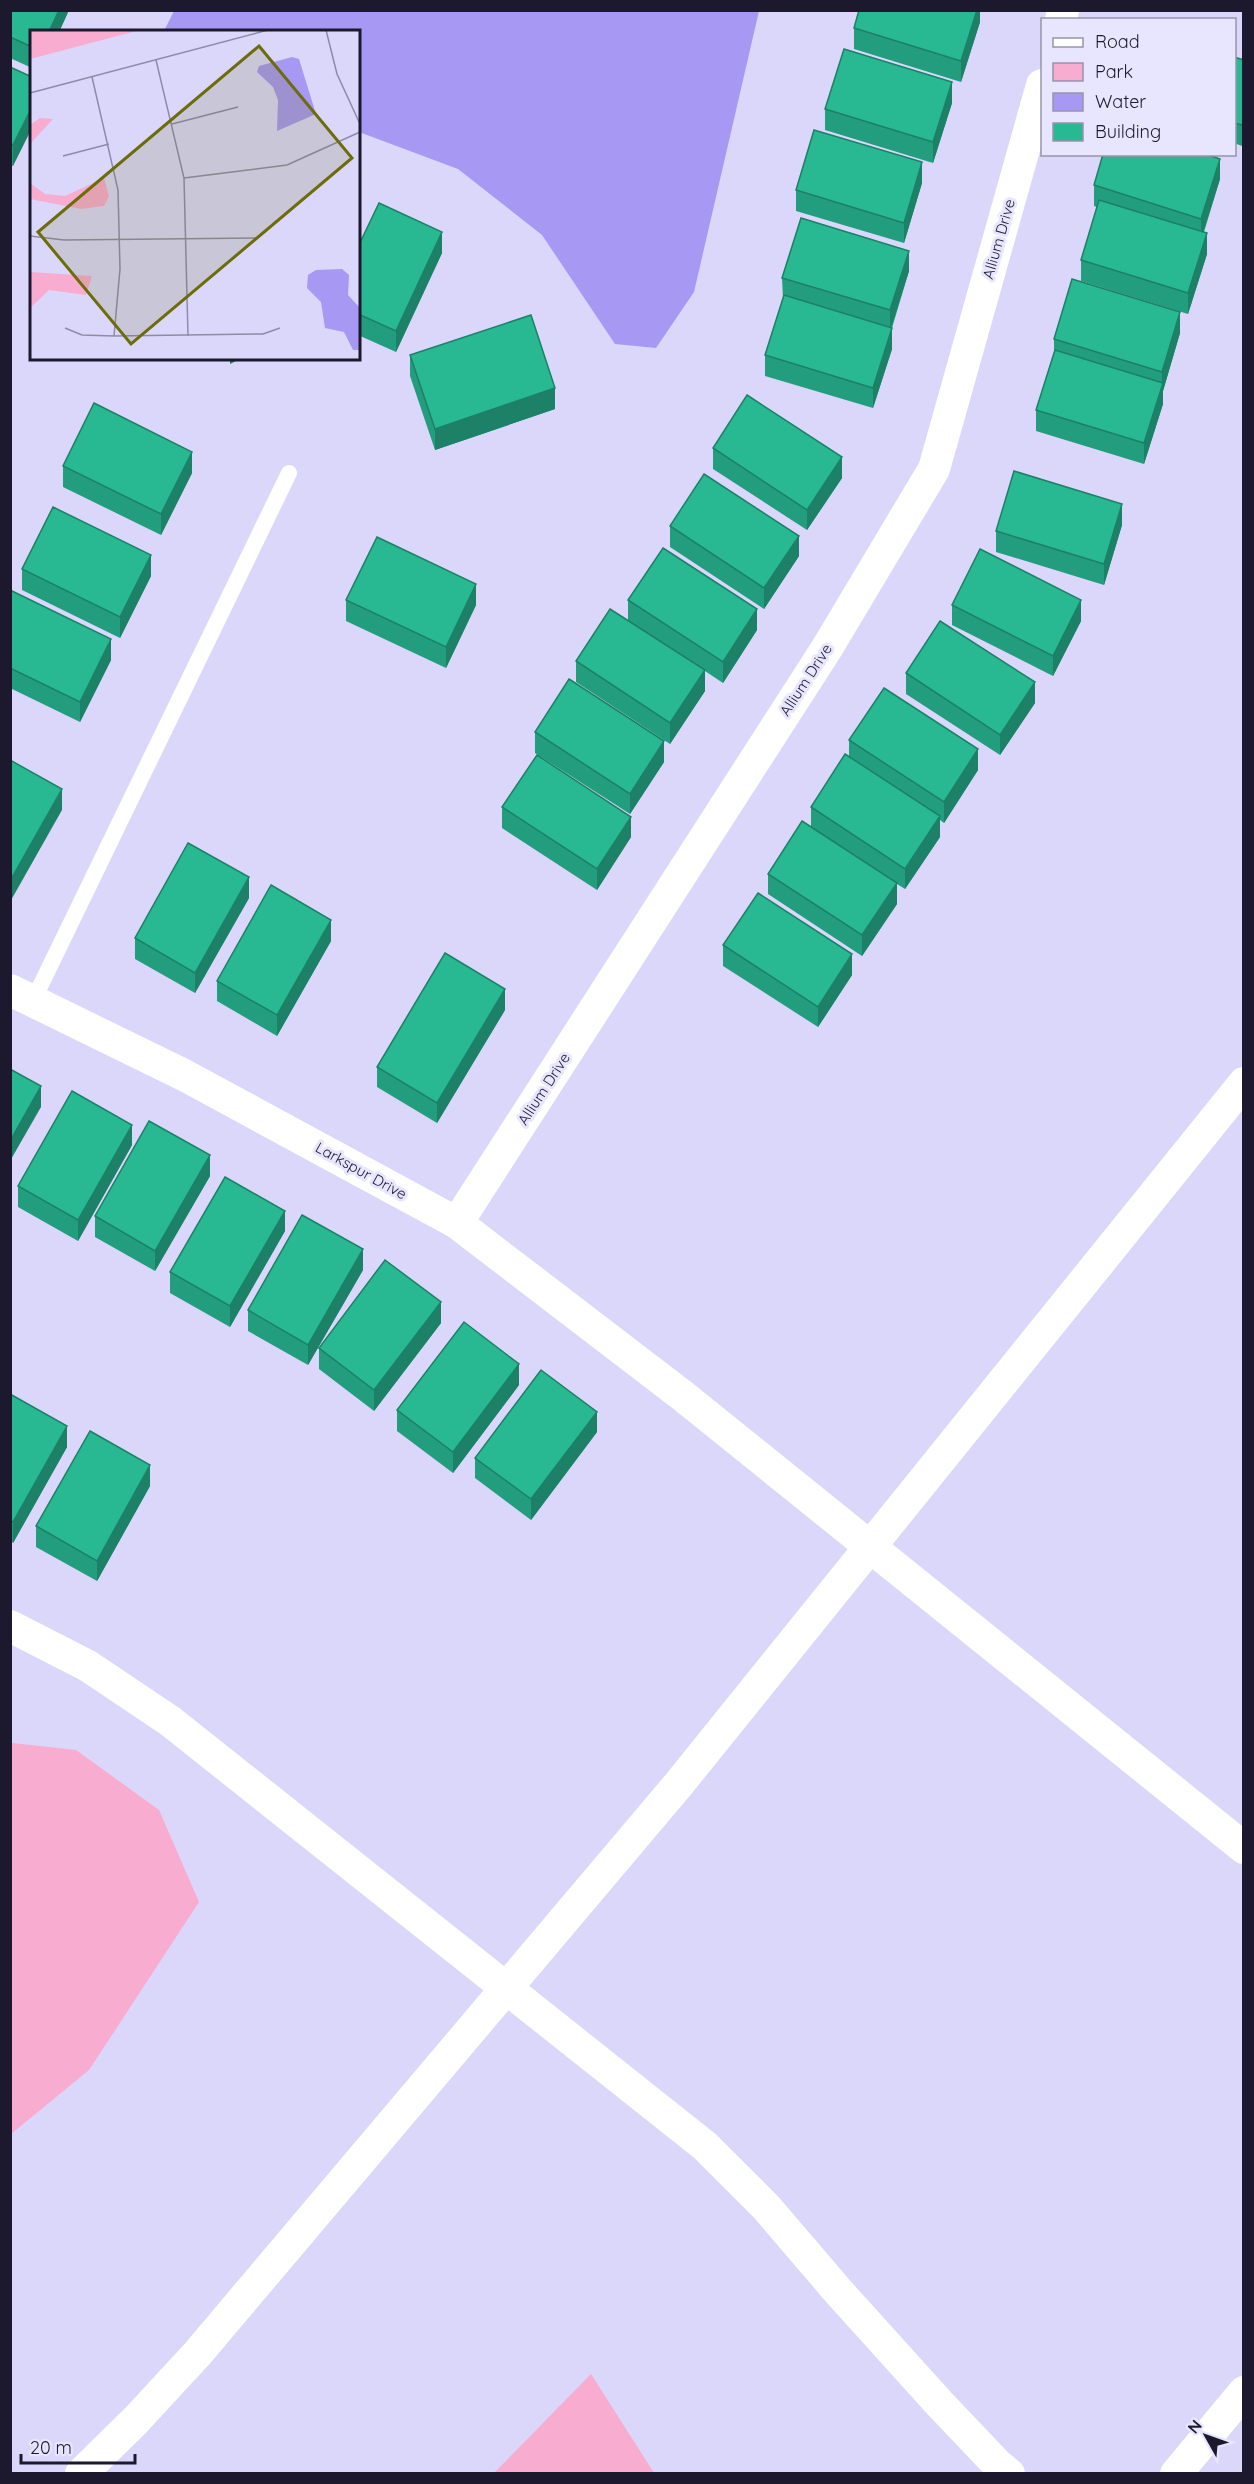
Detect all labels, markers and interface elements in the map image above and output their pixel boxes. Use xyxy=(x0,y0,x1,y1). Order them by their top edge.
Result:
legend xyxy=(1041,18,1236,156)
inset map xyxy=(30,30,360,360)
text: Road xyxy=(1095,30,1140,53)
text: Park xyxy=(1095,60,1133,83)
text: Water xyxy=(1095,90,1146,113)
text: Building xyxy=(1095,120,1161,143)
street label: Allium Drive xyxy=(978,197,1019,281)
street label: Allium Drive xyxy=(775,640,836,719)
street label: Allium Drive xyxy=(513,1049,574,1128)
street label: Larkspur Drive xyxy=(312,1138,410,1203)
north arrow xyxy=(1176,2406,1236,2466)
text: N xyxy=(1183,2415,1206,2437)
scale bar xyxy=(21,2427,135,2465)
text: 20 m xyxy=(30,2436,72,2459)

